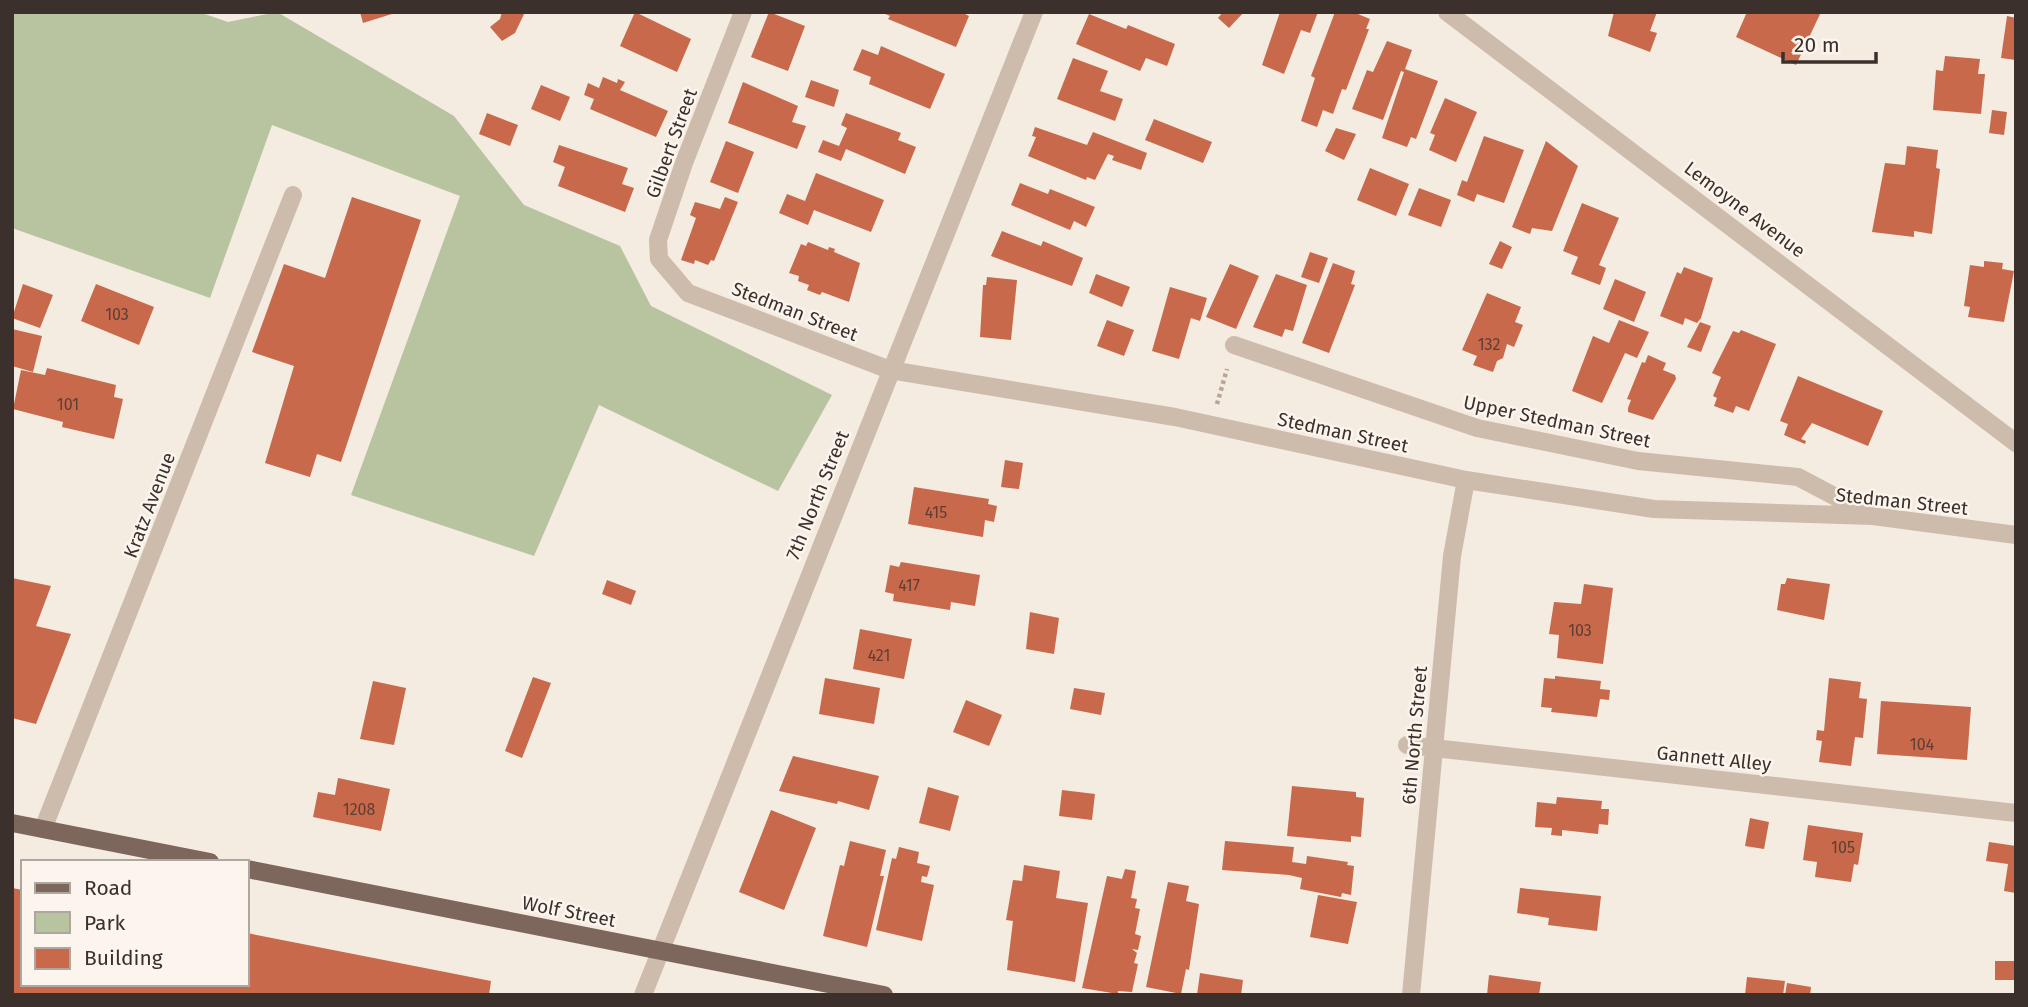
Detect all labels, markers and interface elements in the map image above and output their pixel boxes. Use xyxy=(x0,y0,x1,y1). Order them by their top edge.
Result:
scale bar xyxy=(1783,21,1876,65)
text: 20 m xyxy=(1794,32,1840,58)
street label: Gilbert Street xyxy=(641,85,702,201)
street label: Lemoyne Avenue xyxy=(1680,156,1810,262)
street label: Stedman Street xyxy=(729,277,861,346)
house number: 103 xyxy=(105,305,129,324)
house number: 132 xyxy=(1478,335,1500,354)
street label: Upper Stedman Street xyxy=(1461,390,1653,453)
house number: 101 xyxy=(57,395,79,414)
street label: Stedman Street xyxy=(1275,407,1410,458)
street label: 7th North Street xyxy=(781,427,854,563)
street label: Kratz Avenue xyxy=(119,449,180,561)
street label: Stedman Street xyxy=(1835,483,1969,520)
house number: 415 xyxy=(925,503,947,522)
house number: 417 xyxy=(898,576,920,595)
house number: 103 xyxy=(1568,621,1592,640)
house number: 421 xyxy=(868,646,890,665)
street label: 6th North Street xyxy=(1397,665,1432,805)
house number: 104 xyxy=(1910,735,1935,754)
street label: Gannett Alley xyxy=(1655,741,1773,776)
house number: 1208 xyxy=(343,800,375,819)
house number: 105 xyxy=(1831,838,1855,857)
legend xyxy=(21,860,248,986)
text: Road xyxy=(84,875,132,901)
street label: Wolf Street xyxy=(520,891,618,932)
text: Park xyxy=(84,910,126,936)
text: Building xyxy=(84,945,163,971)

